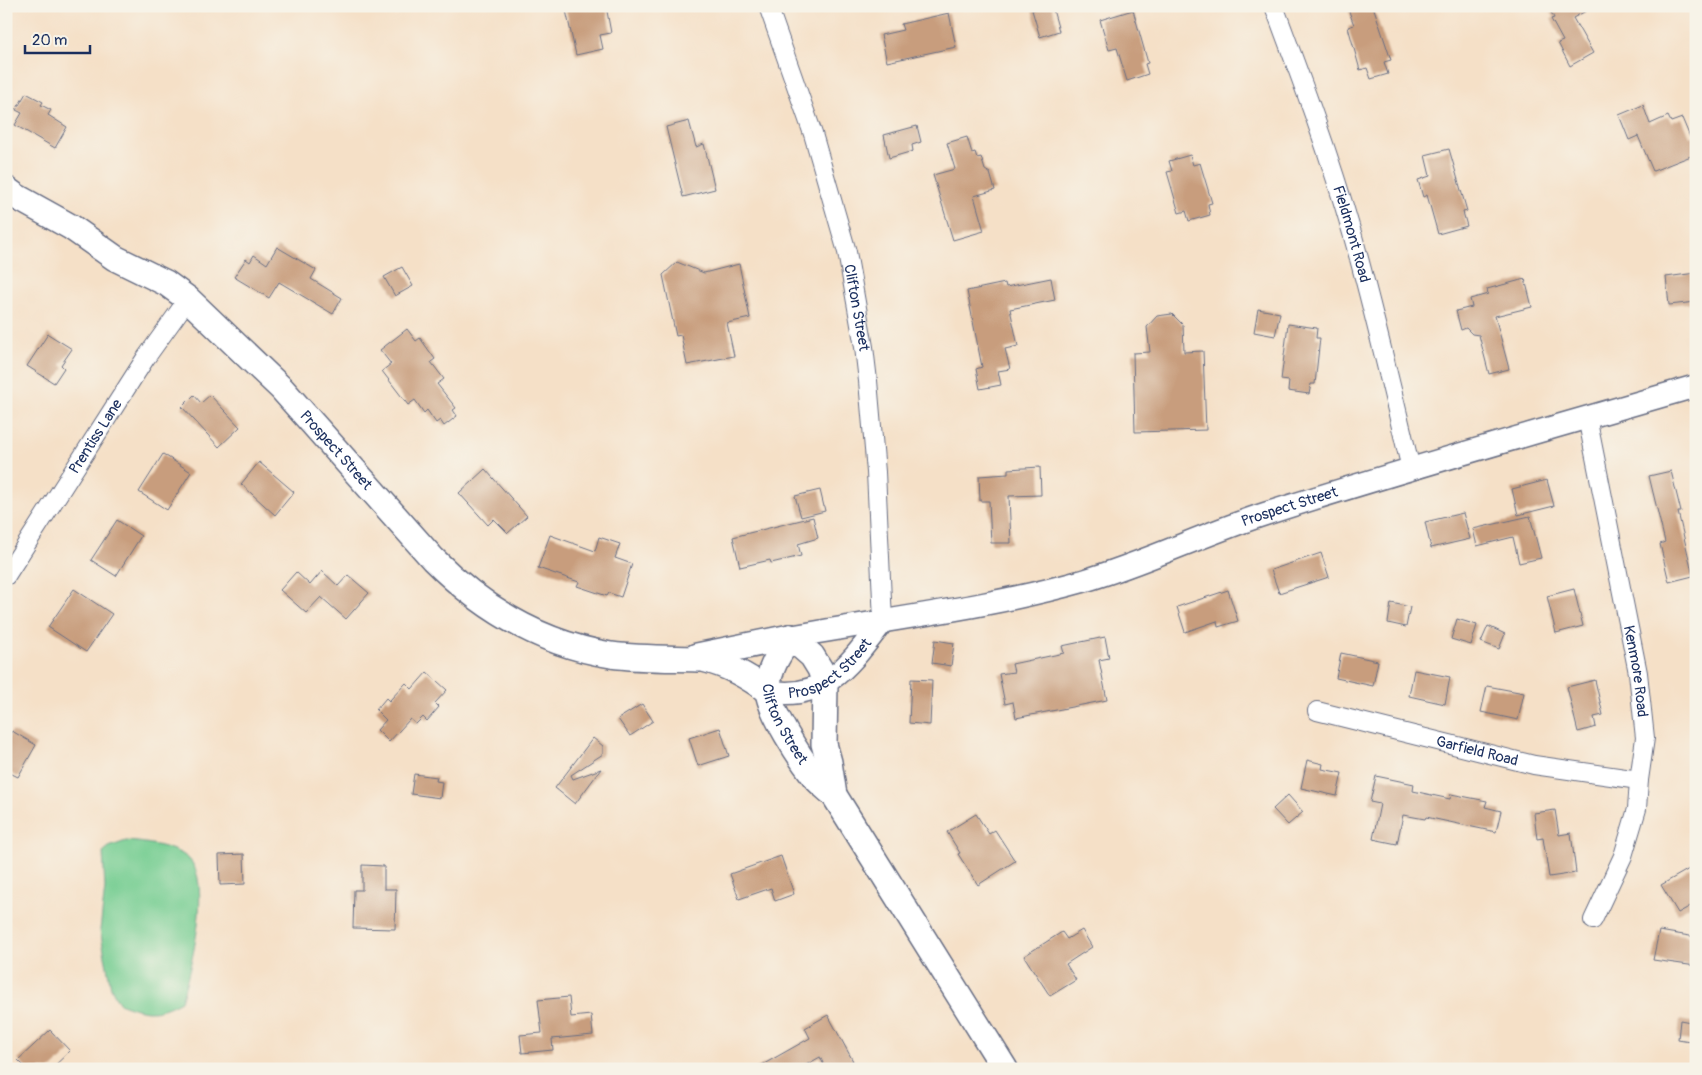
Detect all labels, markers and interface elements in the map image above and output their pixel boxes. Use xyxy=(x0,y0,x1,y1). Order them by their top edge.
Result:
scale bar xyxy=(25,22,90,54)
text: 20 m xyxy=(32,31,67,50)
street label: Fieldmont Road xyxy=(1329,183,1375,285)
street label: Clifton Street xyxy=(840,263,874,353)
street label: Prentiss Lane xyxy=(65,395,127,477)
street label: Prospect Street xyxy=(296,406,377,494)
street label: Prospect Street xyxy=(1239,482,1341,531)
street label: Kenmore Road xyxy=(1619,624,1652,718)
street label: Prospect Street xyxy=(787,634,876,703)
street label: Clifton Street xyxy=(758,684,813,769)
street label: Garfield Road xyxy=(1434,732,1520,770)

